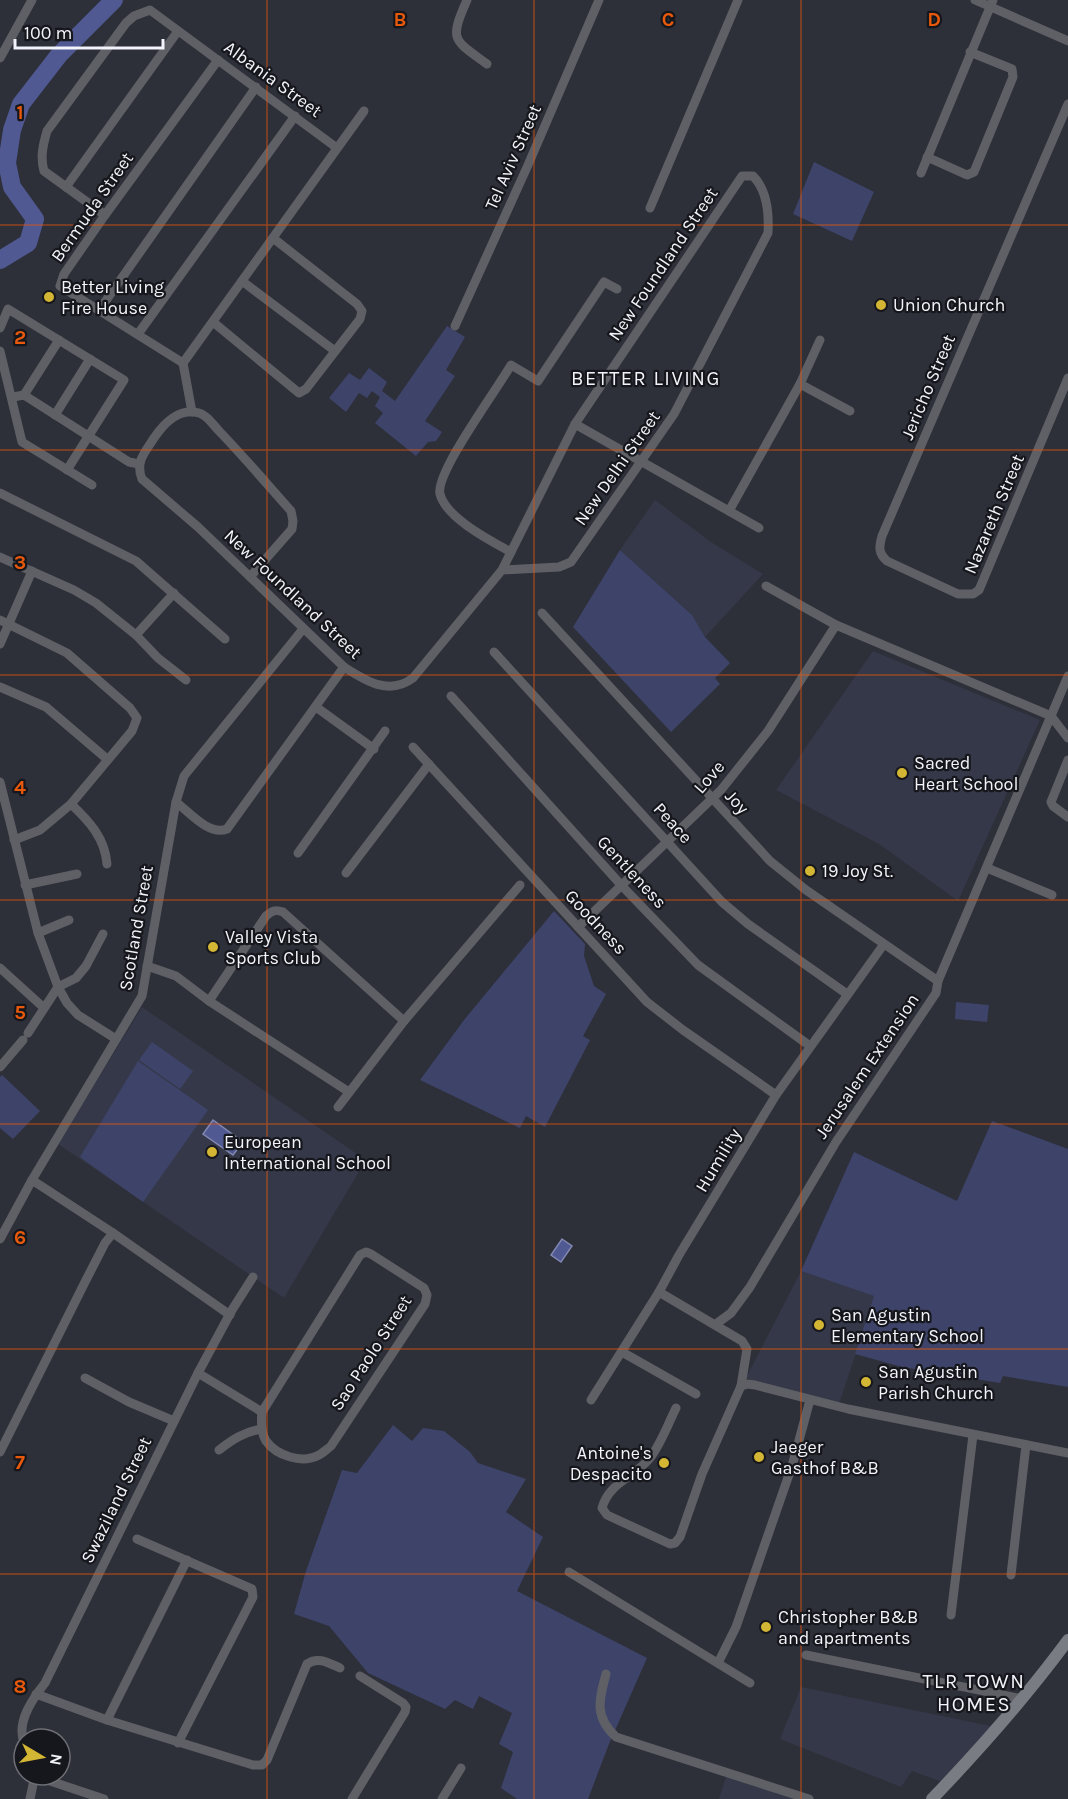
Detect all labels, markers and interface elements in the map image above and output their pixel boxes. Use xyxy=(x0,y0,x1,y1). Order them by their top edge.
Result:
text: B xyxy=(394,8,406,31)
text: C xyxy=(662,8,674,31)
text: D xyxy=(927,8,941,31)
scale bar xyxy=(15,12,164,50)
text: 100 m xyxy=(24,22,72,44)
street label: Albania Street xyxy=(220,36,326,122)
text: 1 xyxy=(16,101,24,124)
street label: Tel Aviv Street xyxy=(480,101,546,213)
street label: Bermuda Street xyxy=(46,148,138,266)
street label: New Foundland Street xyxy=(603,183,723,345)
place label: Better Living Fire House xyxy=(61,276,164,319)
marker: Better Living Fire House xyxy=(42,290,56,304)
place label: Union Church xyxy=(893,294,1005,316)
marker: Union Church xyxy=(874,298,888,312)
text: 2 xyxy=(14,326,26,349)
street label: Jericho Street xyxy=(896,331,960,443)
district label: BETTER LIVING xyxy=(571,367,721,390)
street label: New Delhi Street xyxy=(569,406,665,530)
street label: Nazareth Street xyxy=(959,451,1029,577)
street label: New Foundland Street xyxy=(220,524,367,664)
text: 3 xyxy=(14,551,26,574)
place label: Sacred Heart School xyxy=(914,752,1018,795)
street label: Love xyxy=(689,756,729,798)
marker: Sacred Heart School xyxy=(895,766,909,780)
text: 4 xyxy=(14,776,26,799)
street label: Joy xyxy=(720,785,754,819)
street label: Peace xyxy=(649,798,697,848)
street label: Gentleness xyxy=(593,831,671,913)
place label: 19 Joy St. xyxy=(822,860,893,882)
street label: Scotland Street xyxy=(114,863,158,992)
marker: 19 Joy St. xyxy=(803,864,817,878)
street label: Goodness xyxy=(560,885,632,959)
place label: Valley Vista Sports Club xyxy=(225,926,321,969)
marker: Valley Vista Sports Club xyxy=(206,940,220,954)
street label: Jerusalem Extension xyxy=(810,989,924,1143)
text: 5 xyxy=(14,1001,26,1024)
street label: Humility xyxy=(690,1124,746,1196)
place label: European International School xyxy=(224,1131,391,1174)
marker: European International School xyxy=(205,1145,219,1159)
text: 6 xyxy=(14,1226,26,1249)
street label: Sao Paolo Street xyxy=(326,1291,417,1415)
place label: San Agustin Elementary School xyxy=(831,1304,984,1347)
marker: San Agustin Elementary School xyxy=(812,1318,826,1332)
place label: San Agustin Parish Church xyxy=(878,1361,994,1404)
marker: San Agustin Parish Church xyxy=(859,1375,873,1389)
street label: Swaziland Street xyxy=(76,1433,156,1567)
place label: Jaeger Gasthof B&B xyxy=(771,1436,879,1479)
place label: Antoine's Despacito xyxy=(570,1442,652,1485)
marker: Jaeger Gasthof B&B xyxy=(752,1450,766,1464)
text: 7 xyxy=(15,1451,25,1474)
marker: Antoine's Despacito xyxy=(657,1456,671,1470)
place label: Christopher B&B and apartments xyxy=(778,1606,918,1649)
marker: Christopher B&B and apartments xyxy=(759,1620,773,1634)
district label: TLR TOWN HOMES xyxy=(923,1670,1025,1716)
text: 8 xyxy=(14,1675,26,1698)
north arrow xyxy=(12,1727,72,1787)
text: N xyxy=(46,1752,67,1767)

